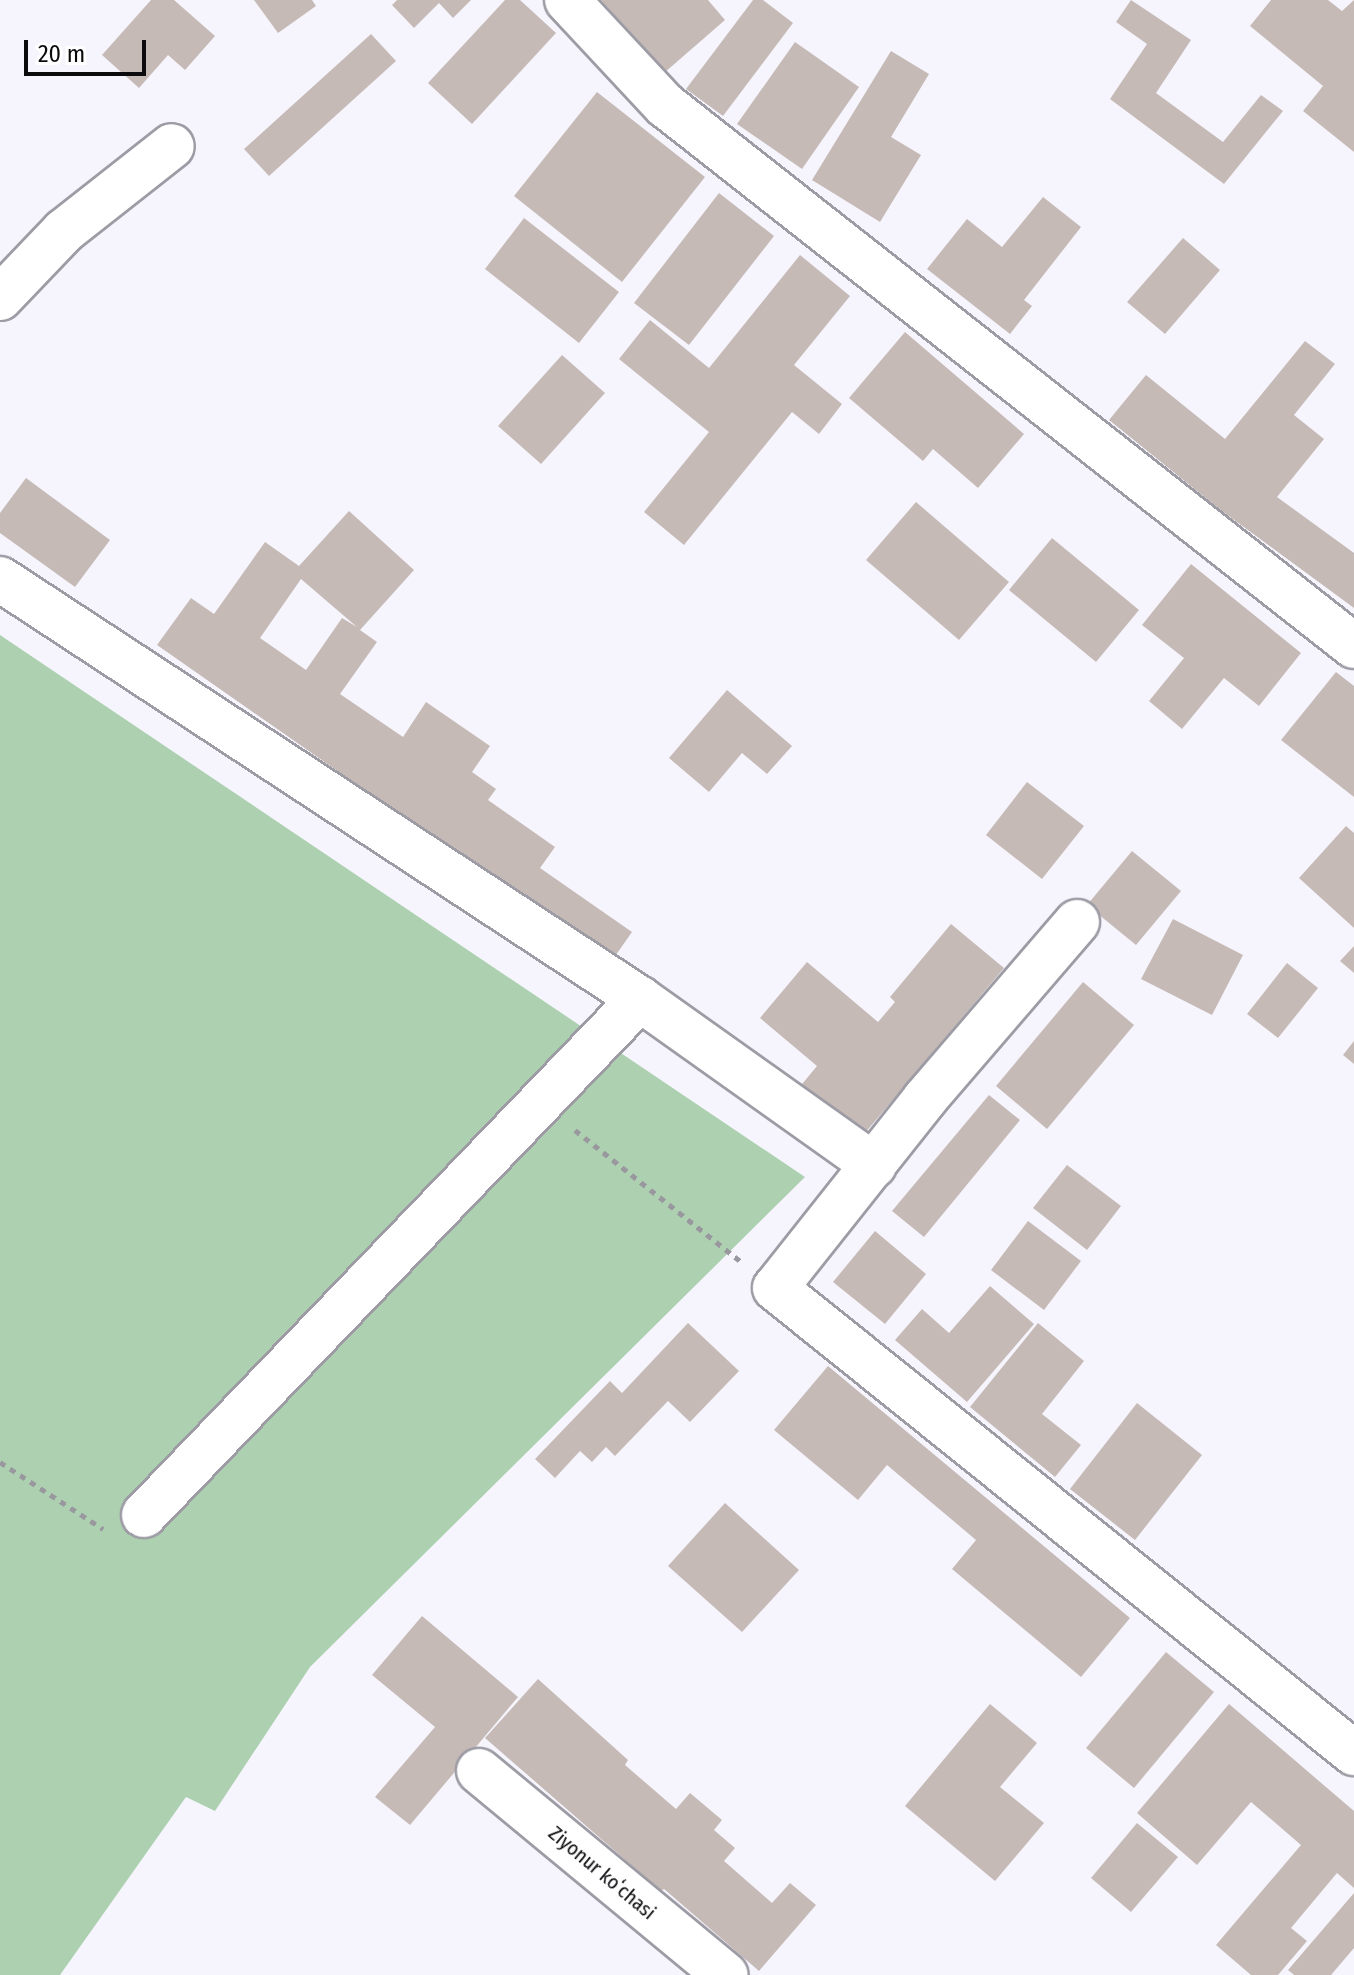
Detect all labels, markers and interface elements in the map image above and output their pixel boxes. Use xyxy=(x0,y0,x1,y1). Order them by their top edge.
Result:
scale bar xyxy=(28,24,150,74)
text: 20 m xyxy=(38,40,85,68)
street label: Ziyonur koʻchasi xyxy=(544,1821,660,1925)

